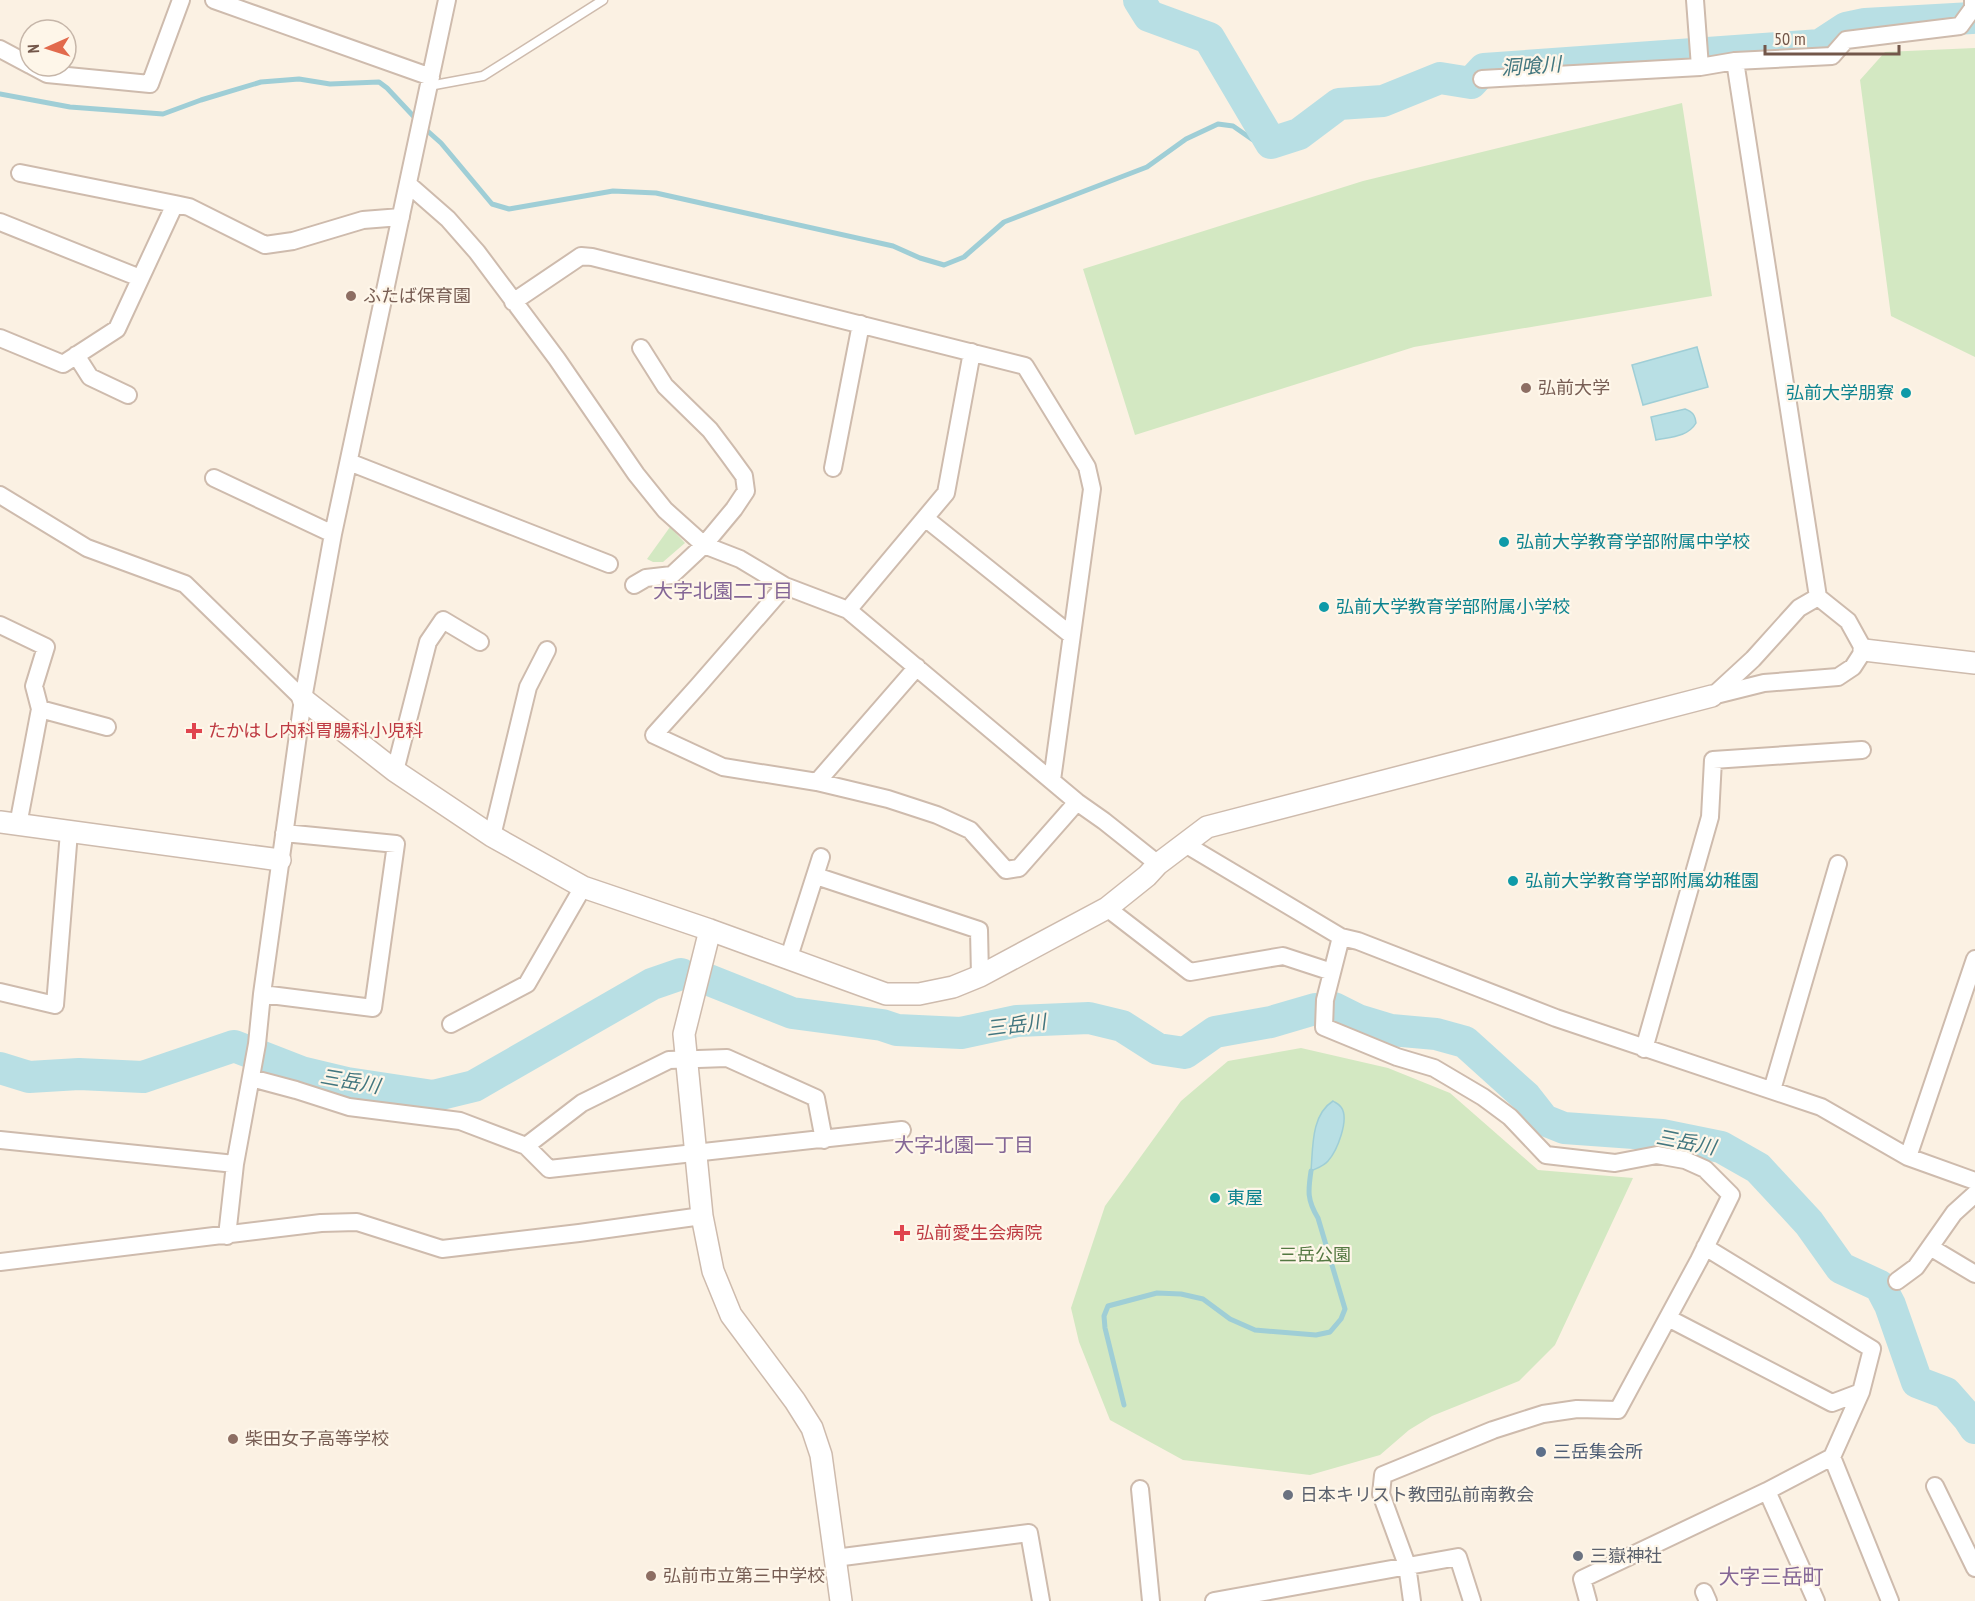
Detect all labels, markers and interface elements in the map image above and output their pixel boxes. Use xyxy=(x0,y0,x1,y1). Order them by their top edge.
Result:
north arrow xyxy=(18,18,78,78)
scale bar xyxy=(1765,18,1898,56)
text: 50 m xyxy=(1774,27,1806,50)
text: N xyxy=(23,44,43,54)
water label: 洞喰川 xyxy=(1500,51,1564,81)
place label: ふたば保育園 xyxy=(363,284,471,307)
marker: ふたば保育園 xyxy=(344,289,358,303)
place label: 弘前大学 xyxy=(1538,376,1610,399)
marker: 弘前大学 xyxy=(1519,381,1533,395)
place label: 弘前大学朋寮 xyxy=(1786,381,1894,404)
marker: 弘前大学朋寮 xyxy=(1899,386,1913,400)
place label: 弘前大学教育学部附属中学校 xyxy=(1516,530,1750,553)
marker: 弘前大学教育学部附属中学校 xyxy=(1497,535,1511,549)
district label: 大字北園二丁目 xyxy=(653,578,793,604)
place label: 弘前大学教育学部附属小学校 xyxy=(1336,595,1570,618)
marker: 弘前大学教育学部附属小学校 xyxy=(1317,600,1331,614)
place label: たかはし内科胃腸科小児科 xyxy=(208,719,423,742)
marker: たかはし内科胃腸科小児科 xyxy=(185,722,203,740)
place label: 弘前大学教育学部附属幼稚園 xyxy=(1525,869,1759,892)
marker: 弘前大学教育学部附属幼稚園 xyxy=(1506,874,1520,888)
water label: 三岳川 xyxy=(985,1008,1049,1042)
water label: 三岳川 xyxy=(318,1063,384,1099)
water label: 三岳川 xyxy=(1654,1124,1720,1161)
district label: 大字北園一丁目 xyxy=(894,1132,1034,1158)
place label: 東屋 xyxy=(1227,1186,1263,1209)
marker: 東屋 xyxy=(1208,1191,1222,1205)
place label: 弘前愛生会病院 xyxy=(916,1221,1042,1244)
marker: 弘前愛生会病院 xyxy=(893,1224,911,1242)
park label: 三岳公園 xyxy=(1279,1243,1351,1266)
place label: 柴田女子高等学校 xyxy=(245,1427,389,1450)
marker: 柴田女子高等学校 xyxy=(226,1432,240,1446)
place label: 三岳集会所 xyxy=(1553,1440,1643,1463)
marker: 三岳集会所 xyxy=(1534,1445,1548,1459)
place label: 日本キリスト教団弘前南教会 xyxy=(1300,1483,1534,1506)
marker: 日本キリスト教団弘前南教会 xyxy=(1281,1488,1295,1502)
place label: 三嶽神社 xyxy=(1590,1544,1662,1567)
marker: 三嶽神社 xyxy=(1571,1549,1585,1563)
district label: 大字三岳町 xyxy=(1719,1563,1824,1590)
place label: 弘前市立第三中学校 xyxy=(663,1564,825,1587)
marker: 弘前市立第三中学校 xyxy=(644,1569,658,1583)

